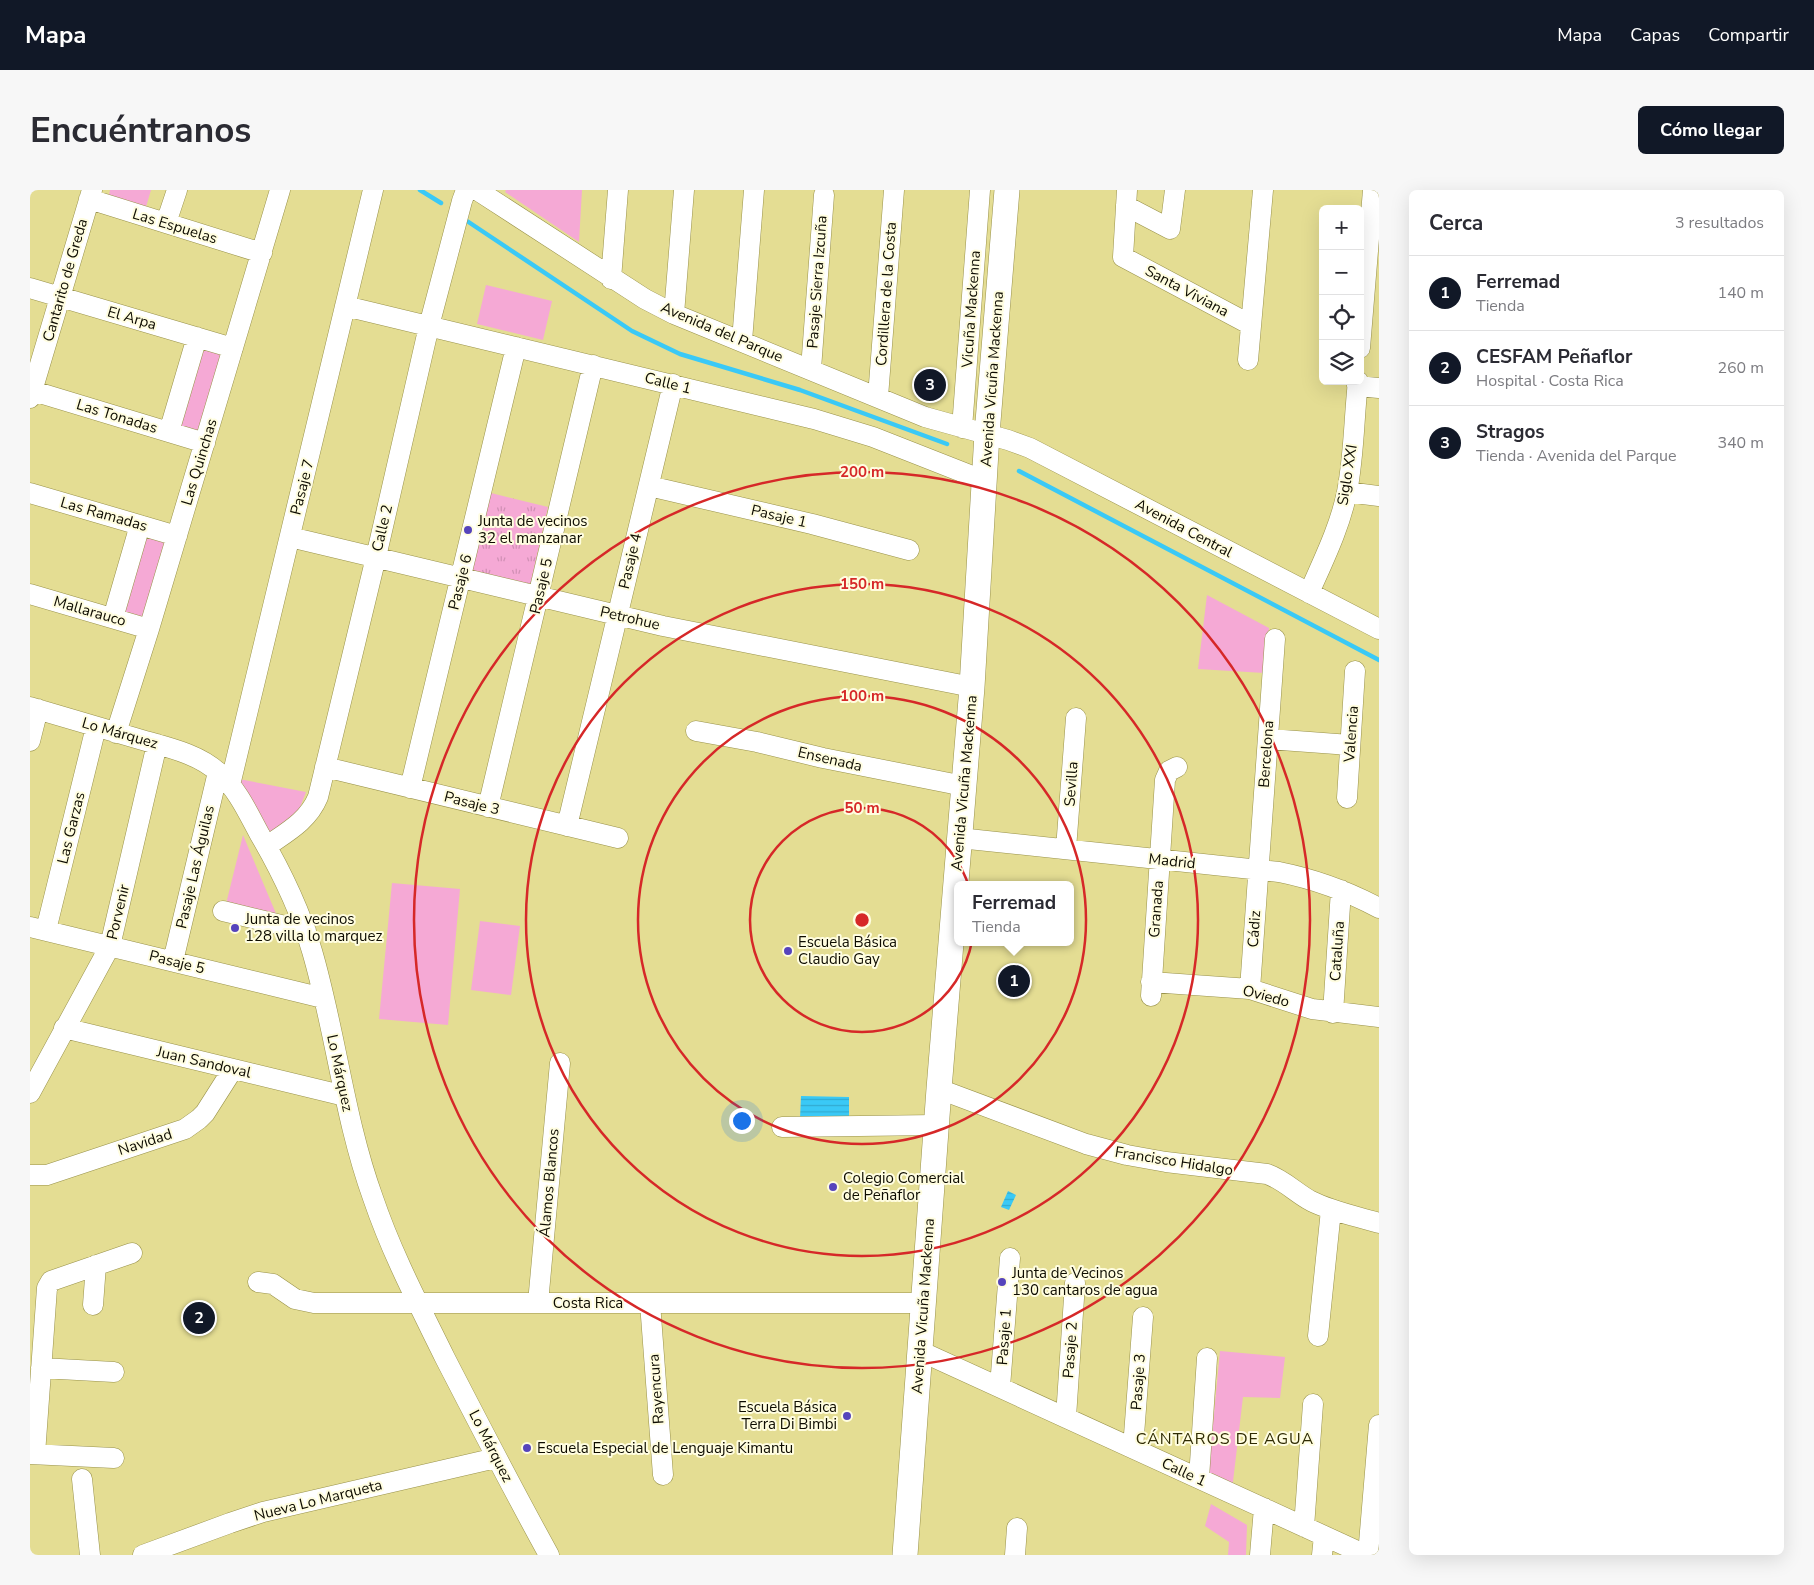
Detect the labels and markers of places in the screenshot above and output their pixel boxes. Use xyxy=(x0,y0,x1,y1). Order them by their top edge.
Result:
pin: 3 xyxy=(914,366,946,404)
place label: Junta de vecinos 32 el manzanar xyxy=(477,511,588,548)
marker: Junta de vecinos 32 el manzanar xyxy=(462,524,474,536)
place label: Junta de vecinos 128 villa lo marquez xyxy=(244,909,382,946)
centre of rings xyxy=(853,911,871,929)
marker: Junta de vecinos 128 villa lo marquez xyxy=(229,922,241,934)
place label: Escuela Básica Claudio Gay xyxy=(798,932,897,969)
marker: Escuela Básica Claudio Gay xyxy=(782,945,794,957)
pin: 1 xyxy=(998,962,1030,1000)
place label: Colegio Comercial de Peñaflor xyxy=(843,1168,965,1205)
marker: Colegio Comercial de Peñaflor xyxy=(827,1181,839,1193)
place label: Junta de Vecinos 130 cantaros de agua xyxy=(1011,1263,1158,1300)
marker: Junta de Vecinos 130 cantaros de agua xyxy=(996,1276,1008,1288)
pin: 2 xyxy=(183,1299,215,1337)
place label: Escuela Básica Terra Di Bimbi xyxy=(738,1397,837,1434)
marker: Escuela Básica Terra Di Bimbi xyxy=(841,1410,853,1422)
place label: Escuela Especial de Lenguaje Kimantu xyxy=(537,1438,793,1458)
marker: Escuela Especial de Lenguaje Kimantu xyxy=(521,1442,533,1454)

